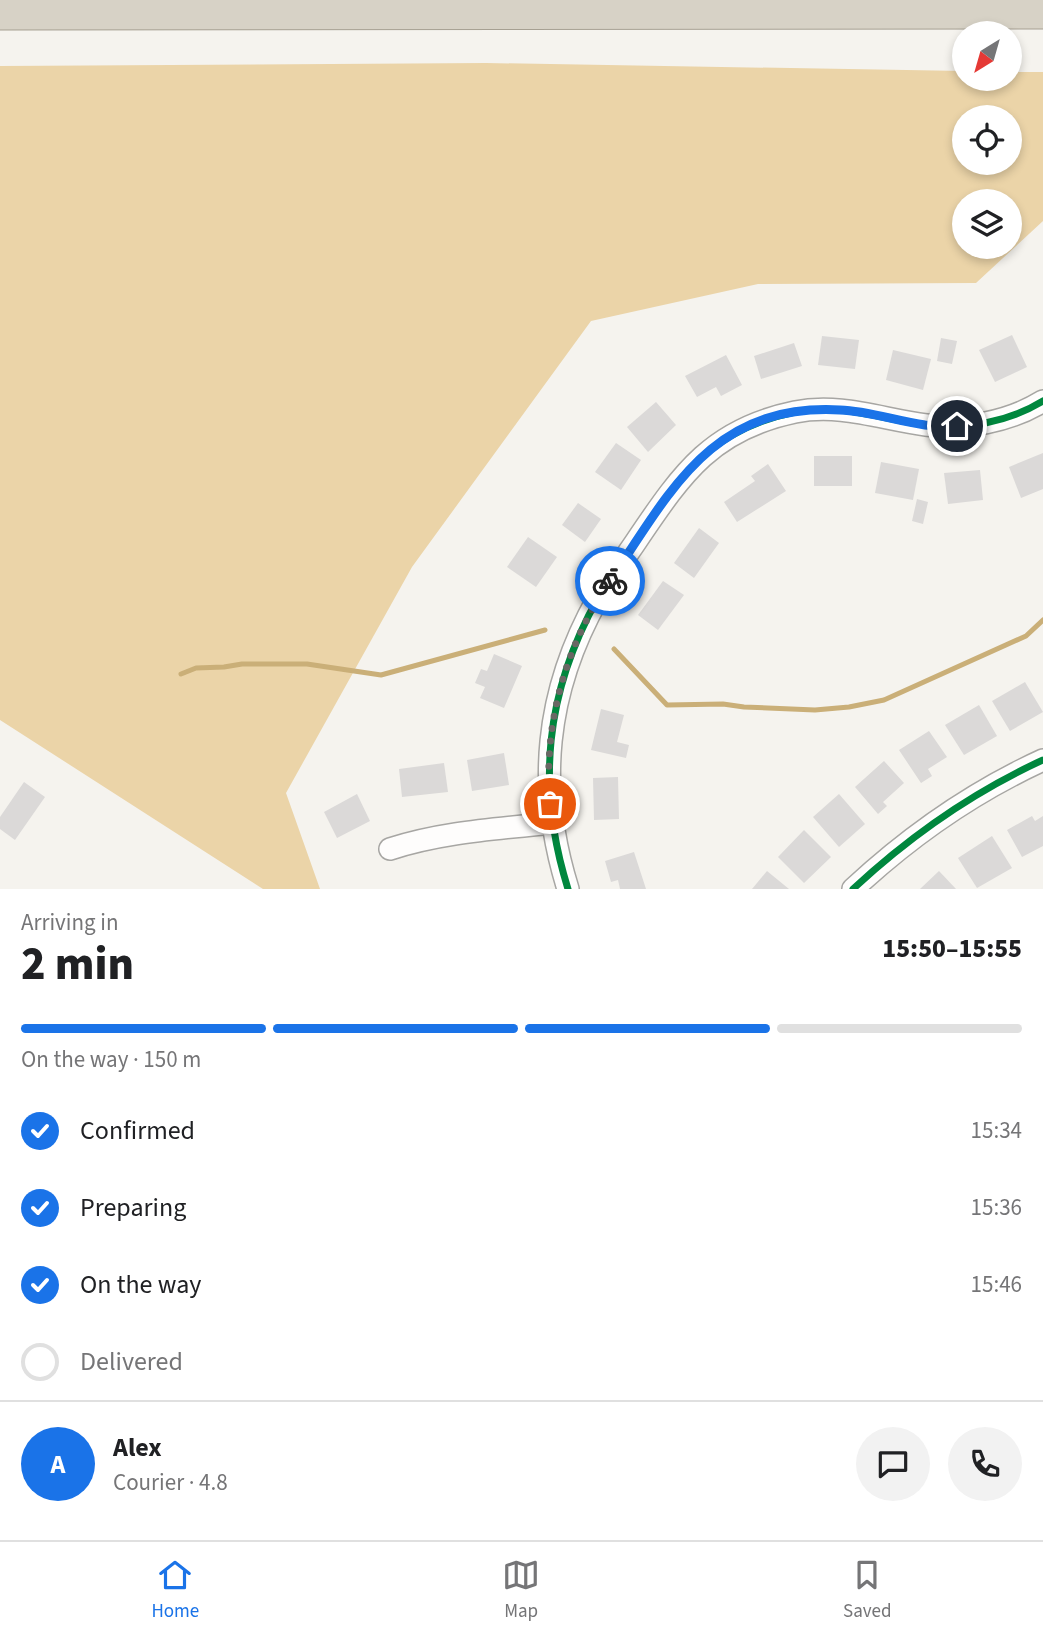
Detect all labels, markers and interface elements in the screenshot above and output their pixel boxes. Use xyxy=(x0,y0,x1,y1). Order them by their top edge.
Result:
north arrow xyxy=(952,21,1022,91)
map controls xyxy=(952,21,1022,259)
button: locate xyxy=(952,105,1022,175)
button: layers xyxy=(952,189,1022,259)
pin xyxy=(927,396,987,456)
icon: home xyxy=(938,407,976,445)
courier xyxy=(575,546,645,616)
icon: bike xyxy=(591,562,629,600)
pin xyxy=(520,774,580,834)
icon: bag xyxy=(531,785,569,823)
text: Arriving in xyxy=(21,906,119,939)
text: 15:50–15:55 xyxy=(882,930,1022,967)
text: 2 min xyxy=(21,932,134,997)
text: On the way · 150 m xyxy=(21,1043,201,1076)
icon: check xyxy=(21,1112,59,1150)
text: Confirmed xyxy=(80,1112,195,1149)
text: 15:34 xyxy=(971,1114,1022,1147)
icon: check xyxy=(21,1189,59,1227)
text: Preparing xyxy=(80,1189,186,1226)
text: 15:36 xyxy=(971,1191,1022,1224)
icon: check xyxy=(21,1266,59,1304)
text: On the way xyxy=(80,1266,201,1303)
text: 15:46 xyxy=(971,1268,1022,1301)
text: Delivered xyxy=(80,1343,183,1380)
button: chat xyxy=(856,1427,930,1501)
button: phone xyxy=(948,1427,1022,1501)
text: Alex xyxy=(113,1429,162,1466)
text: A xyxy=(51,1446,65,1483)
text: Courier · 4.8 xyxy=(113,1466,228,1499)
tab: Home xyxy=(151,1556,199,1625)
tab: Map xyxy=(502,1556,540,1625)
tab: Saved xyxy=(843,1556,892,1625)

